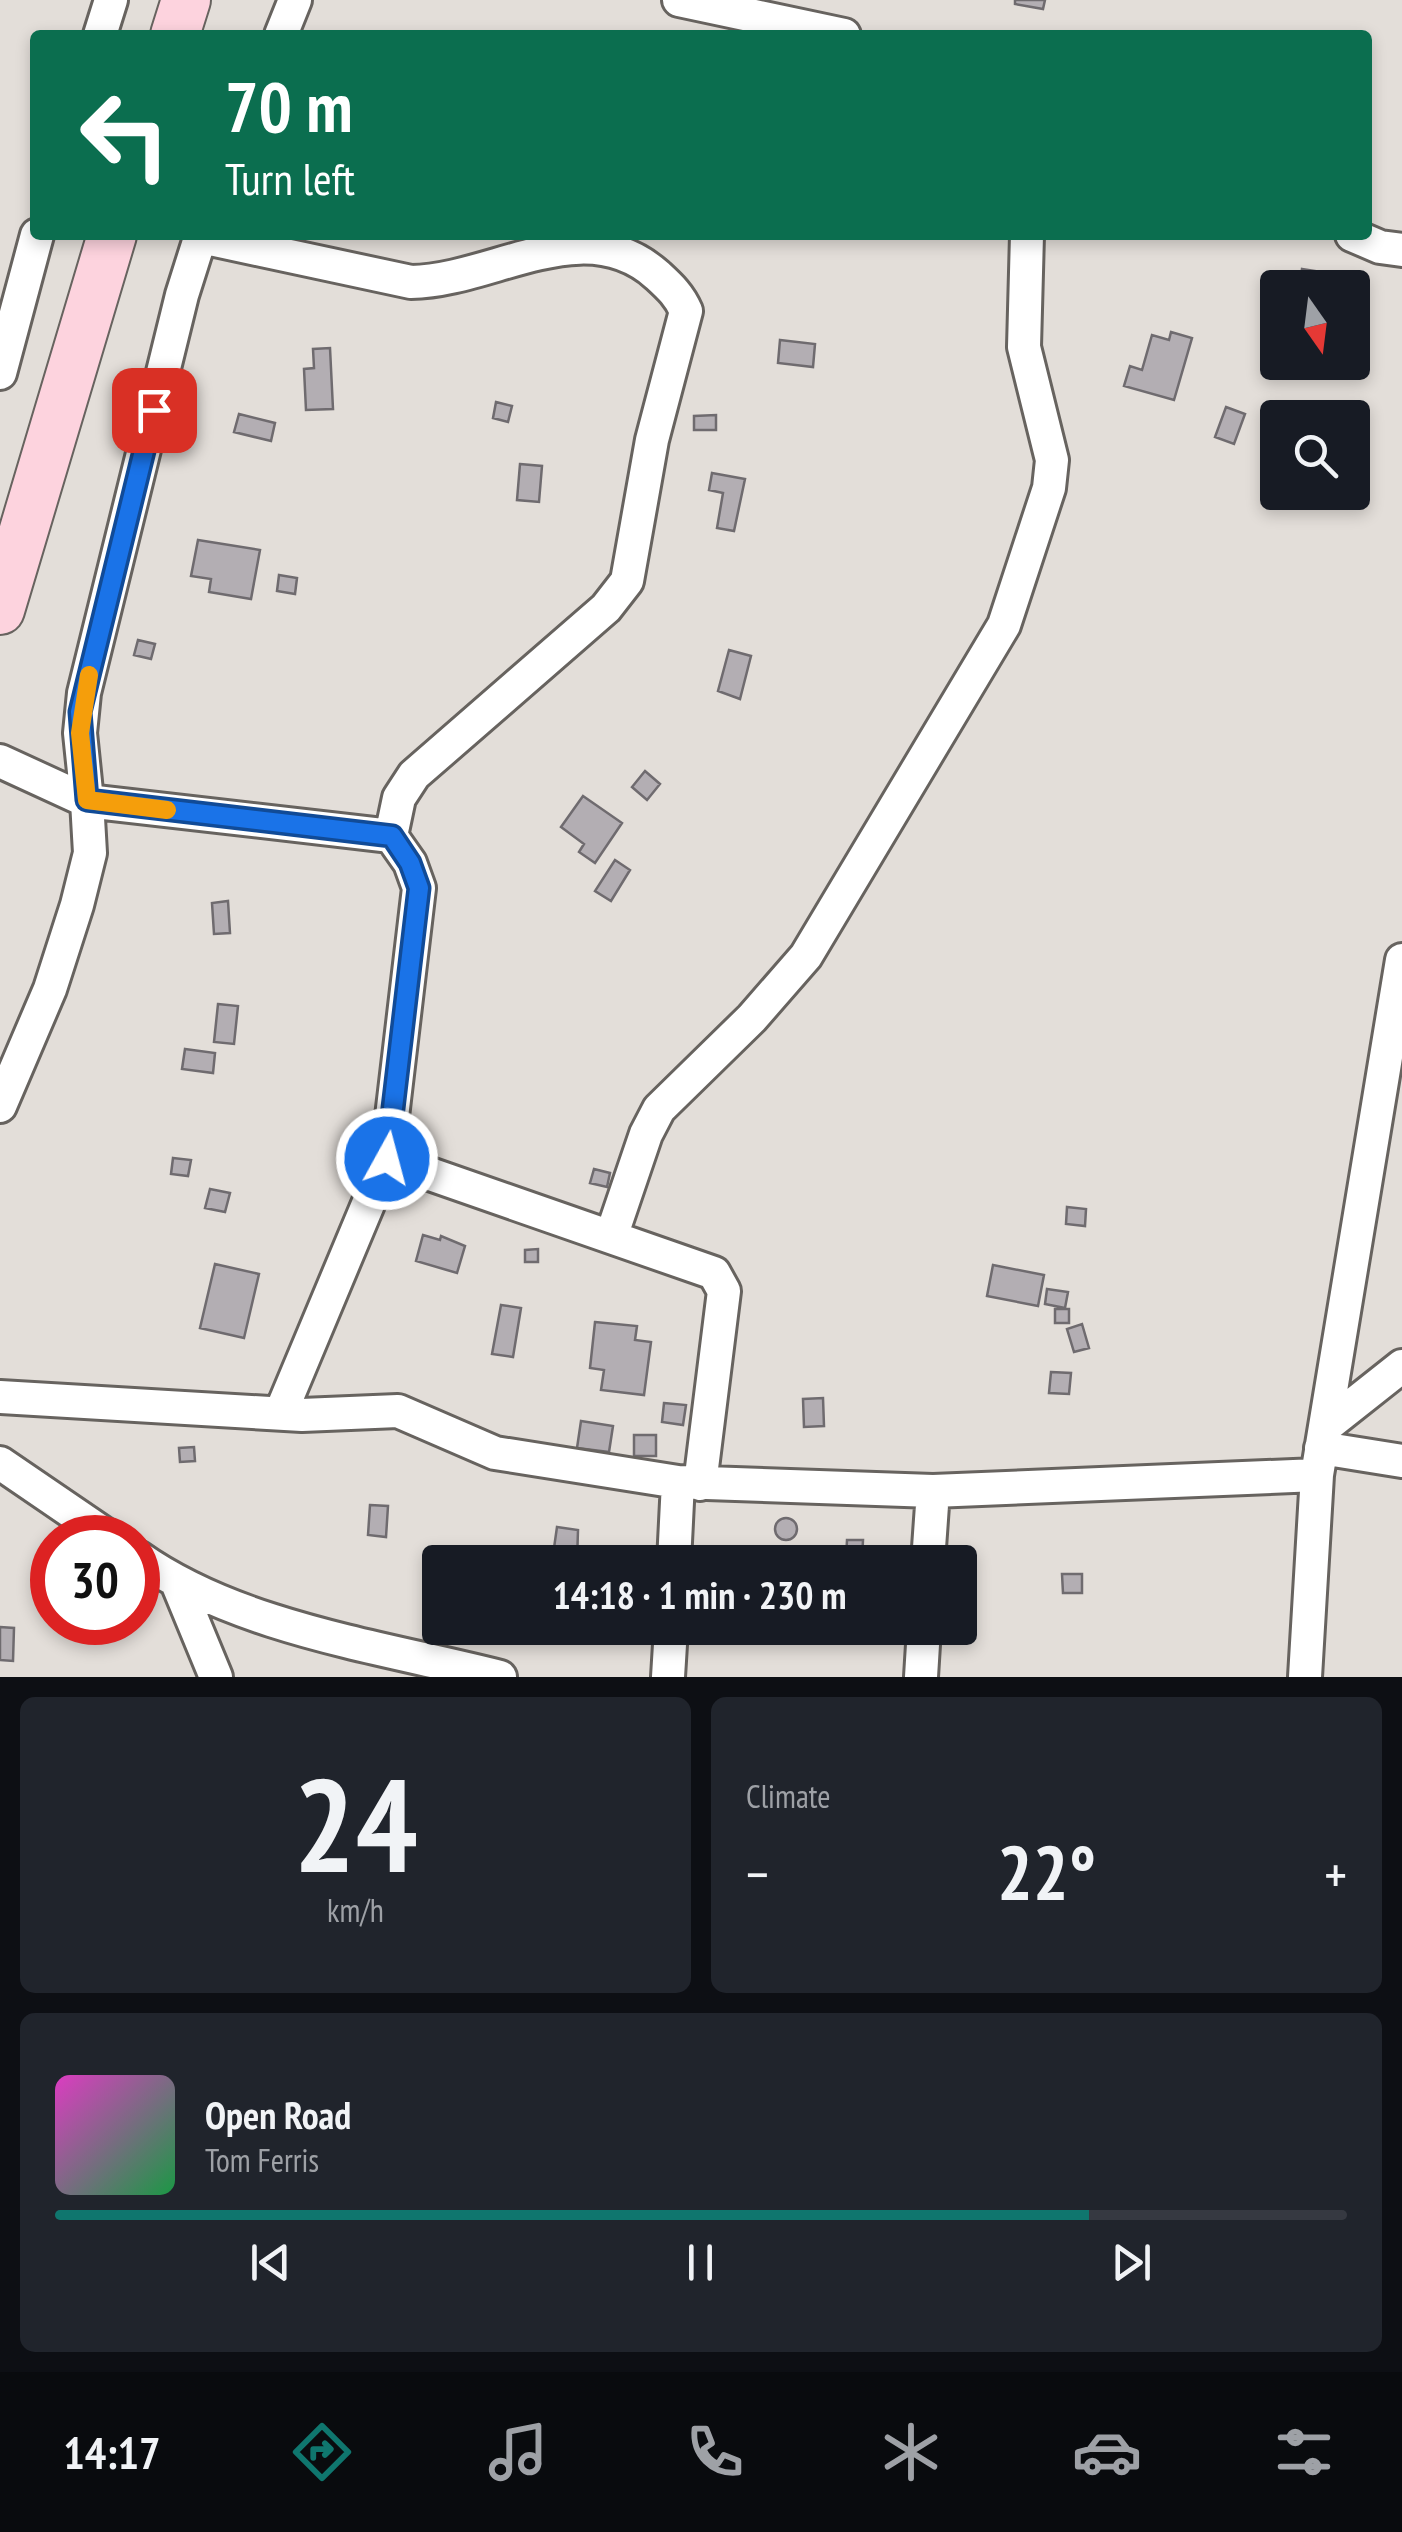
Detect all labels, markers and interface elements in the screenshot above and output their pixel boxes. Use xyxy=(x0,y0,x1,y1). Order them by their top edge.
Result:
text: 70 m xyxy=(225,61,353,151)
icon: left xyxy=(60,70,190,200)
text: Turn left xyxy=(225,149,355,207)
north arrow xyxy=(1260,270,1370,380)
map controls xyxy=(1260,270,1370,510)
pin xyxy=(112,368,197,453)
icon: arrive xyxy=(127,383,182,438)
button: search xyxy=(1260,400,1370,510)
position arrow xyxy=(335,1107,439,1211)
speed limit sign: 30 xyxy=(30,1515,160,1645)
text: 14:18 · 1 min · 230 m xyxy=(553,1570,846,1619)
text: 24 xyxy=(293,1740,418,1908)
text: Climate xyxy=(746,1775,830,1817)
text: 22° xyxy=(997,1824,1096,1921)
text: − xyxy=(746,1838,769,1909)
text: + xyxy=(1324,1838,1347,1909)
text: km/h xyxy=(327,1889,384,1931)
text: Open Road xyxy=(205,2090,351,2139)
text: Tom Ferris xyxy=(205,2139,319,2181)
icon: previous xyxy=(243,2235,298,2290)
icon: pause xyxy=(673,2235,728,2290)
icon: next xyxy=(1104,2235,1159,2290)
icon: directions xyxy=(287,2417,357,2487)
icon: music xyxy=(483,2417,553,2487)
icon: phone xyxy=(680,2417,750,2487)
icon: climate xyxy=(876,2417,946,2487)
icon: car xyxy=(1072,2417,1142,2487)
icon: filters xyxy=(1269,2417,1339,2487)
text: 14:17 xyxy=(63,2423,161,2481)

